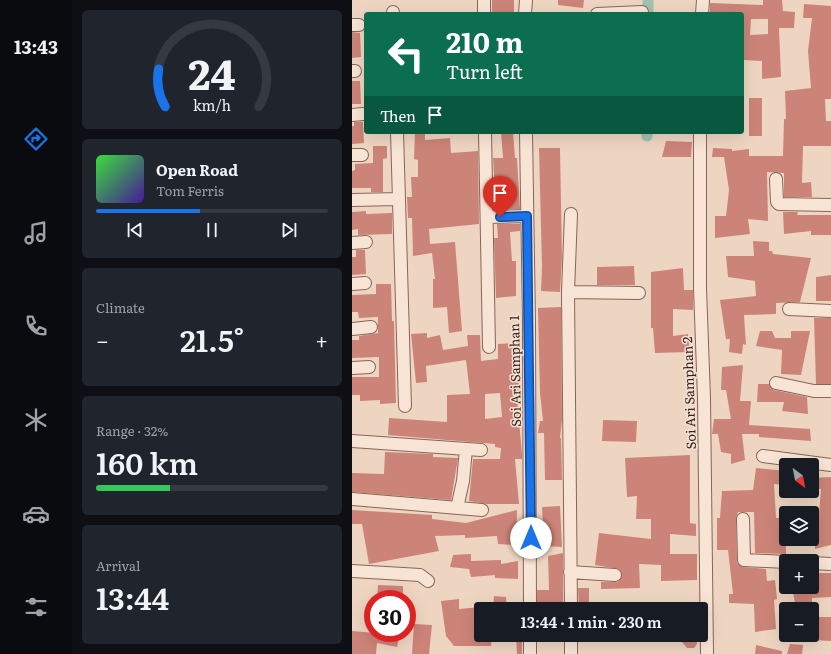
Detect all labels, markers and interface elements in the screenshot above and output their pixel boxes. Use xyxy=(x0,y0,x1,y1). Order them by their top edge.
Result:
text: 210 m xyxy=(446,20,523,62)
icon: left xyxy=(380,28,432,80)
text: 13:43 xyxy=(14,33,58,60)
text: 24 xyxy=(188,41,236,103)
text: Turn left xyxy=(446,58,523,85)
text: km/h xyxy=(193,94,232,115)
text: Then xyxy=(380,104,416,127)
icon: arrive xyxy=(424,104,446,126)
icon: directions xyxy=(22,125,50,153)
text: Open Road xyxy=(156,158,238,181)
pin xyxy=(483,176,517,217)
text: Tom Ferris xyxy=(156,181,224,200)
icon: arrive xyxy=(489,182,511,204)
icon: music xyxy=(22,219,50,247)
icon: previous xyxy=(124,219,146,241)
icon: pause xyxy=(201,219,223,241)
icon: next xyxy=(278,219,300,241)
text: Climate xyxy=(96,298,145,317)
icon: phone xyxy=(22,312,50,340)
street label: Soi Ari Samphan 1 xyxy=(504,315,525,427)
text: 21.5° xyxy=(180,317,244,361)
text: − xyxy=(96,323,109,356)
text: + xyxy=(315,323,328,356)
street label: Soi Ari Samphan 2 xyxy=(677,336,700,450)
icon: climate xyxy=(22,406,50,434)
text: Range · 32% xyxy=(96,421,168,440)
text: 160 km xyxy=(96,440,198,484)
north arrow xyxy=(779,458,819,498)
map controls xyxy=(779,458,819,642)
icon: car xyxy=(22,500,50,528)
button: layers xyxy=(779,506,819,546)
position arrow xyxy=(510,517,552,559)
button: + xyxy=(779,554,819,594)
text: Arrival xyxy=(96,556,140,575)
text: 13:44 xyxy=(96,575,169,619)
speed limit sign: 30 xyxy=(364,590,416,642)
icon: filters xyxy=(22,593,50,621)
button: − xyxy=(779,602,819,642)
text: 13:44 · 1 min · 230 m xyxy=(521,610,661,633)

